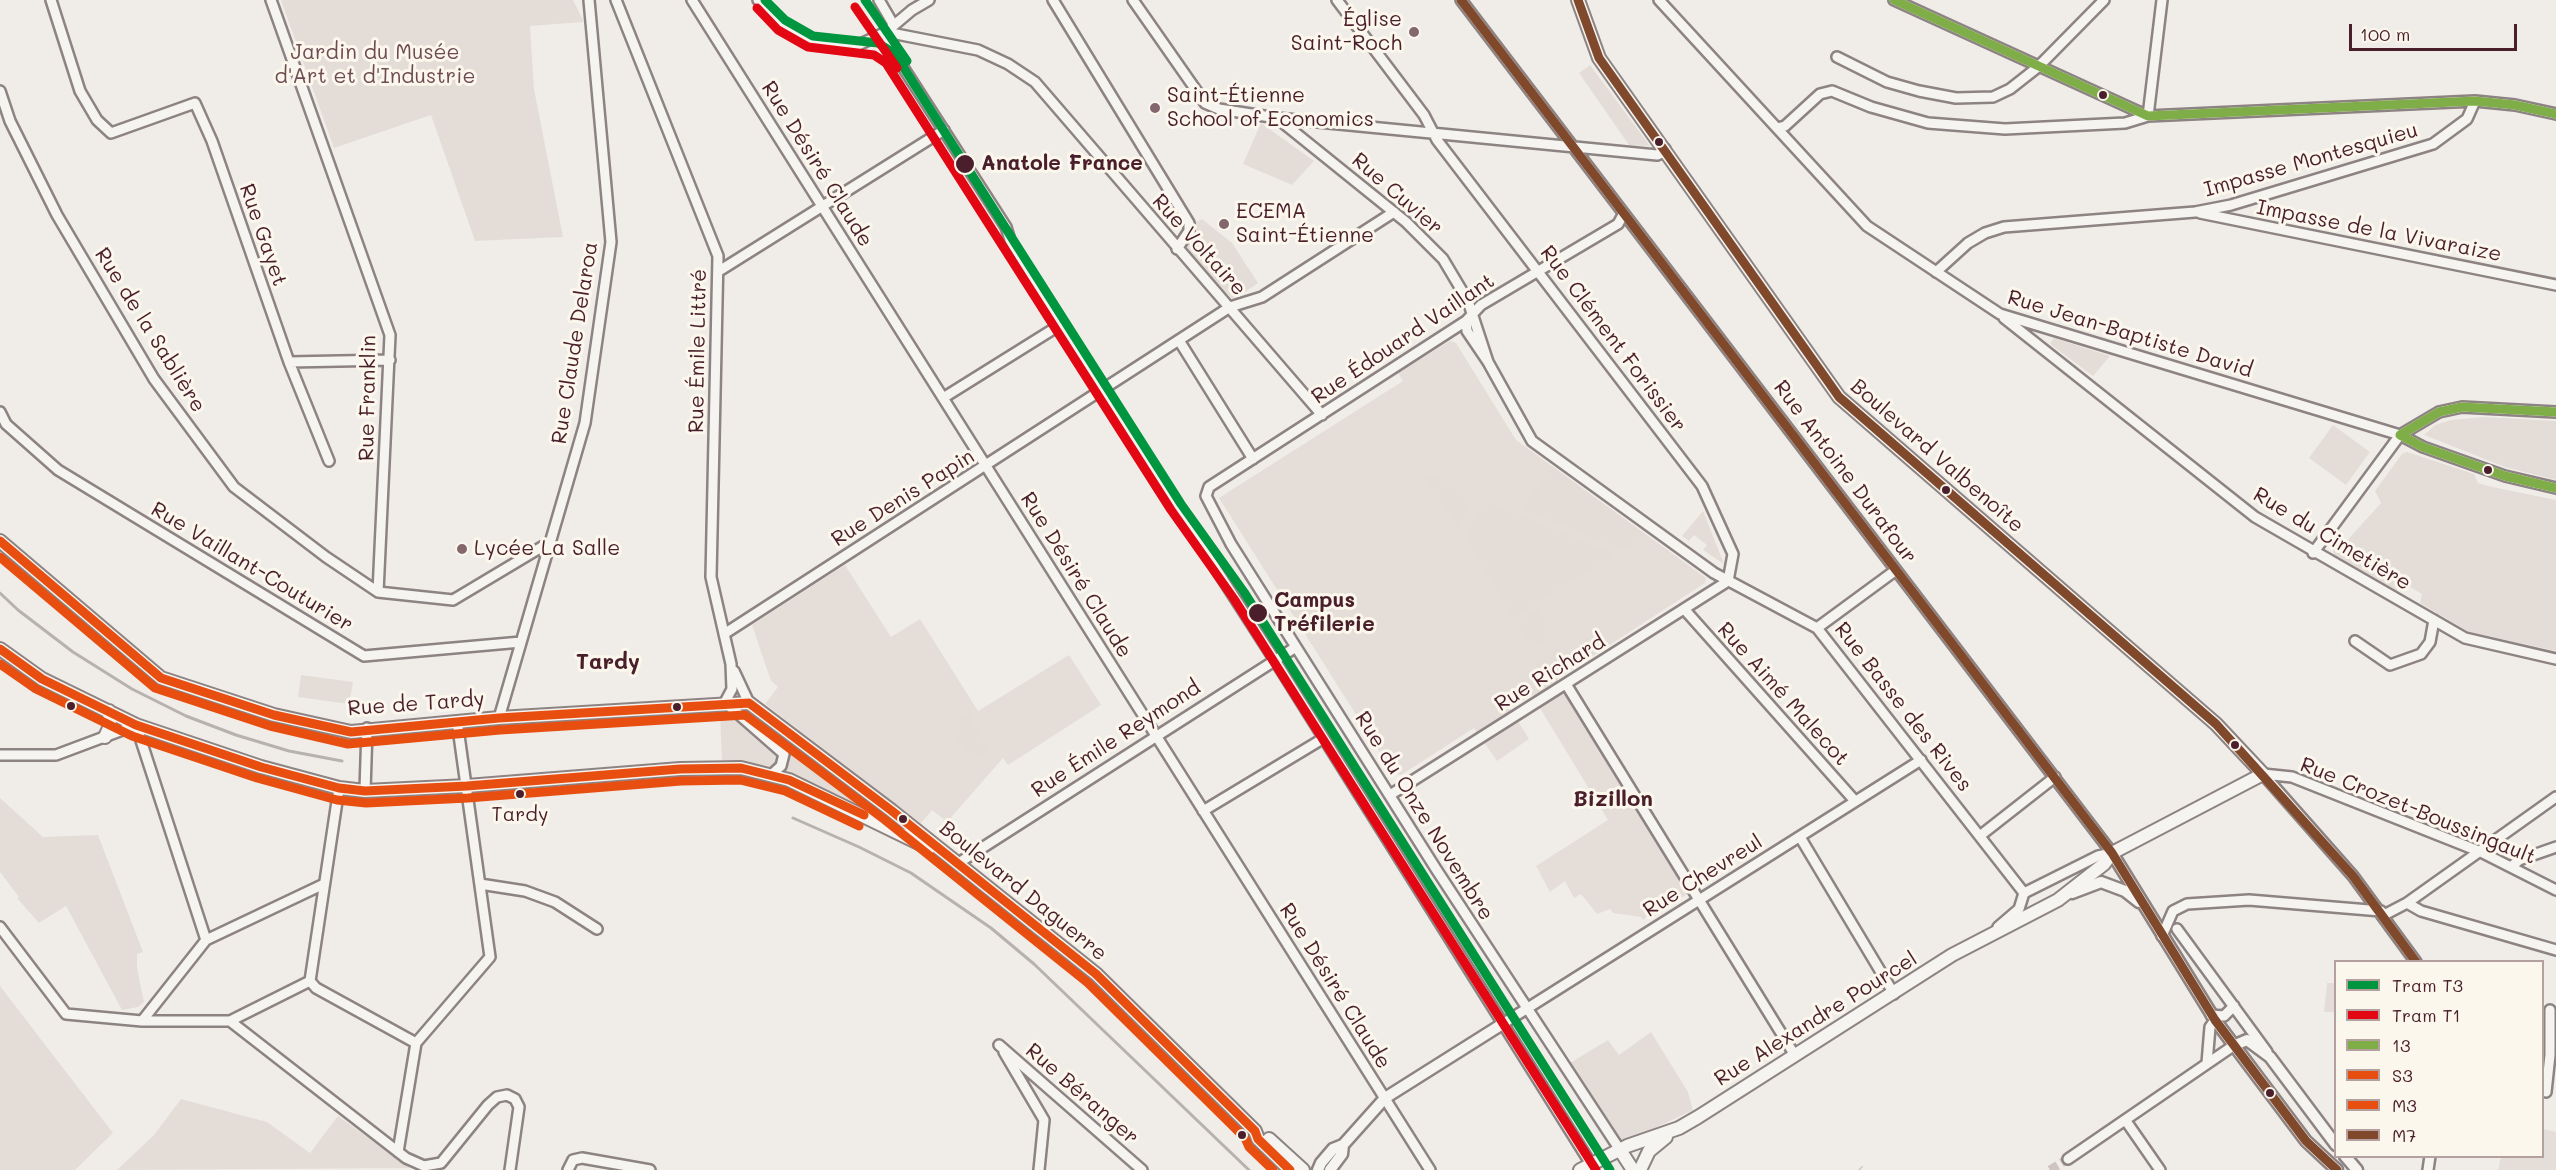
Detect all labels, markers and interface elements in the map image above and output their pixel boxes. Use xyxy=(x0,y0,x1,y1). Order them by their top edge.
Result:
place label: Église Saint-Roch xyxy=(1291,7,1402,57)
scale bar xyxy=(2352,12,2520,50)
text: 100 m xyxy=(2360,22,2410,46)
marker: Église Saint-Roch xyxy=(1407,25,1421,39)
park label: Jardin du Musée d'Art et d'Industrie xyxy=(275,40,475,90)
street label: Rue Désiré Claude xyxy=(756,77,878,251)
place label: Saint-Étienne School of Economics xyxy=(1167,83,1374,133)
unlabelled marker xyxy=(2097,89,2109,101)
marker: Saint-Étienne School of Economics xyxy=(1148,101,1162,115)
street label: Impasse Montesquieu xyxy=(2201,117,2421,203)
unlabelled marker xyxy=(1653,136,1665,148)
street label: Rue Cuvier xyxy=(1346,148,1448,240)
place label: Anatole France xyxy=(981,151,1143,177)
marker: Anatole France xyxy=(954,153,976,175)
street label: Rue Gayet xyxy=(234,181,292,289)
street label: Rue Voltaire xyxy=(1147,189,1251,301)
street label: Impasse de la Vivaraize xyxy=(2254,195,2504,267)
place label: ECEMA Saint-Étienne xyxy=(1236,199,1374,249)
marker: ECEMA Saint-Étienne xyxy=(1217,217,1231,231)
street label: Rue Claude Delaroa xyxy=(547,240,603,446)
street label: Rue Clément Forissier xyxy=(1535,241,1691,437)
street label: Rue de la Sablière xyxy=(89,243,211,417)
street label: Rue Édouard Vaillant xyxy=(1307,268,1499,410)
street label: Rue Émile Littré xyxy=(684,269,712,433)
street label: Rue Jean-Baptiste David xyxy=(2004,285,2256,383)
street label: Rue Franklin xyxy=(354,335,382,461)
street label: Boulevard Valbenoîte xyxy=(1845,374,2029,538)
street label: Rue Antoine Durafour xyxy=(1768,376,1922,568)
street label: Rue Denis Papin xyxy=(827,444,979,552)
unlabelled marker xyxy=(2482,464,2494,476)
street label: Rue du Cimetière xyxy=(2249,482,2415,596)
unlabelled marker xyxy=(1940,484,1952,496)
street label: Rue Désiré Claude xyxy=(1015,488,1137,662)
street label: Rue Vaillant-Couturier xyxy=(146,497,358,637)
place label: Lycée La Salle xyxy=(474,536,620,562)
marker: Lycée La Salle xyxy=(455,542,469,556)
place label: Campus Tréfilerie xyxy=(1274,588,1375,638)
marker: Campus Tréfilerie xyxy=(1247,602,1269,624)
street label: Rue Aimé Malecot xyxy=(1712,617,1854,771)
street label: Rue Basse des Rives xyxy=(1829,617,1977,797)
street label: Rue Richard xyxy=(1490,629,1610,717)
district label: Tardy xyxy=(576,649,640,675)
street label: Rue Émile Reymond xyxy=(1027,675,1205,803)
street label: Rue de Tardy xyxy=(347,687,485,721)
unlabelled marker xyxy=(65,700,77,712)
unlabelled marker xyxy=(671,701,683,713)
street label: Rue du Onze Novembre xyxy=(1349,707,1499,925)
unlabelled marker xyxy=(2229,739,2241,751)
street label: Rue Crozet-Boussingault xyxy=(2296,752,2540,870)
district label: Bizillon xyxy=(1573,786,1653,812)
marker: Tardy xyxy=(514,788,526,800)
place label: Tardy xyxy=(492,803,548,827)
unlabelled marker xyxy=(897,813,909,825)
street label: Boulevard Daguerre xyxy=(934,816,1112,966)
street label: Rue Chevreul xyxy=(1639,829,1767,923)
street label: Rue Désiré Claude xyxy=(1274,899,1396,1073)
street label: Rue Alexandre Pourcel xyxy=(1710,946,1922,1092)
legend xyxy=(2334,960,2544,1158)
text: Tram T3 xyxy=(2392,973,2463,997)
text: Tram T1 xyxy=(2392,1003,2460,1027)
text: 13 xyxy=(2392,1033,2411,1057)
street label: Rue Béranger xyxy=(1020,1038,1144,1150)
text: S3 xyxy=(2392,1063,2413,1087)
unlabelled marker xyxy=(2264,1087,2276,1099)
text: M3 xyxy=(2392,1093,2417,1117)
text: M7 xyxy=(2392,1123,2416,1147)
unlabelled marker xyxy=(1236,1129,1248,1141)

